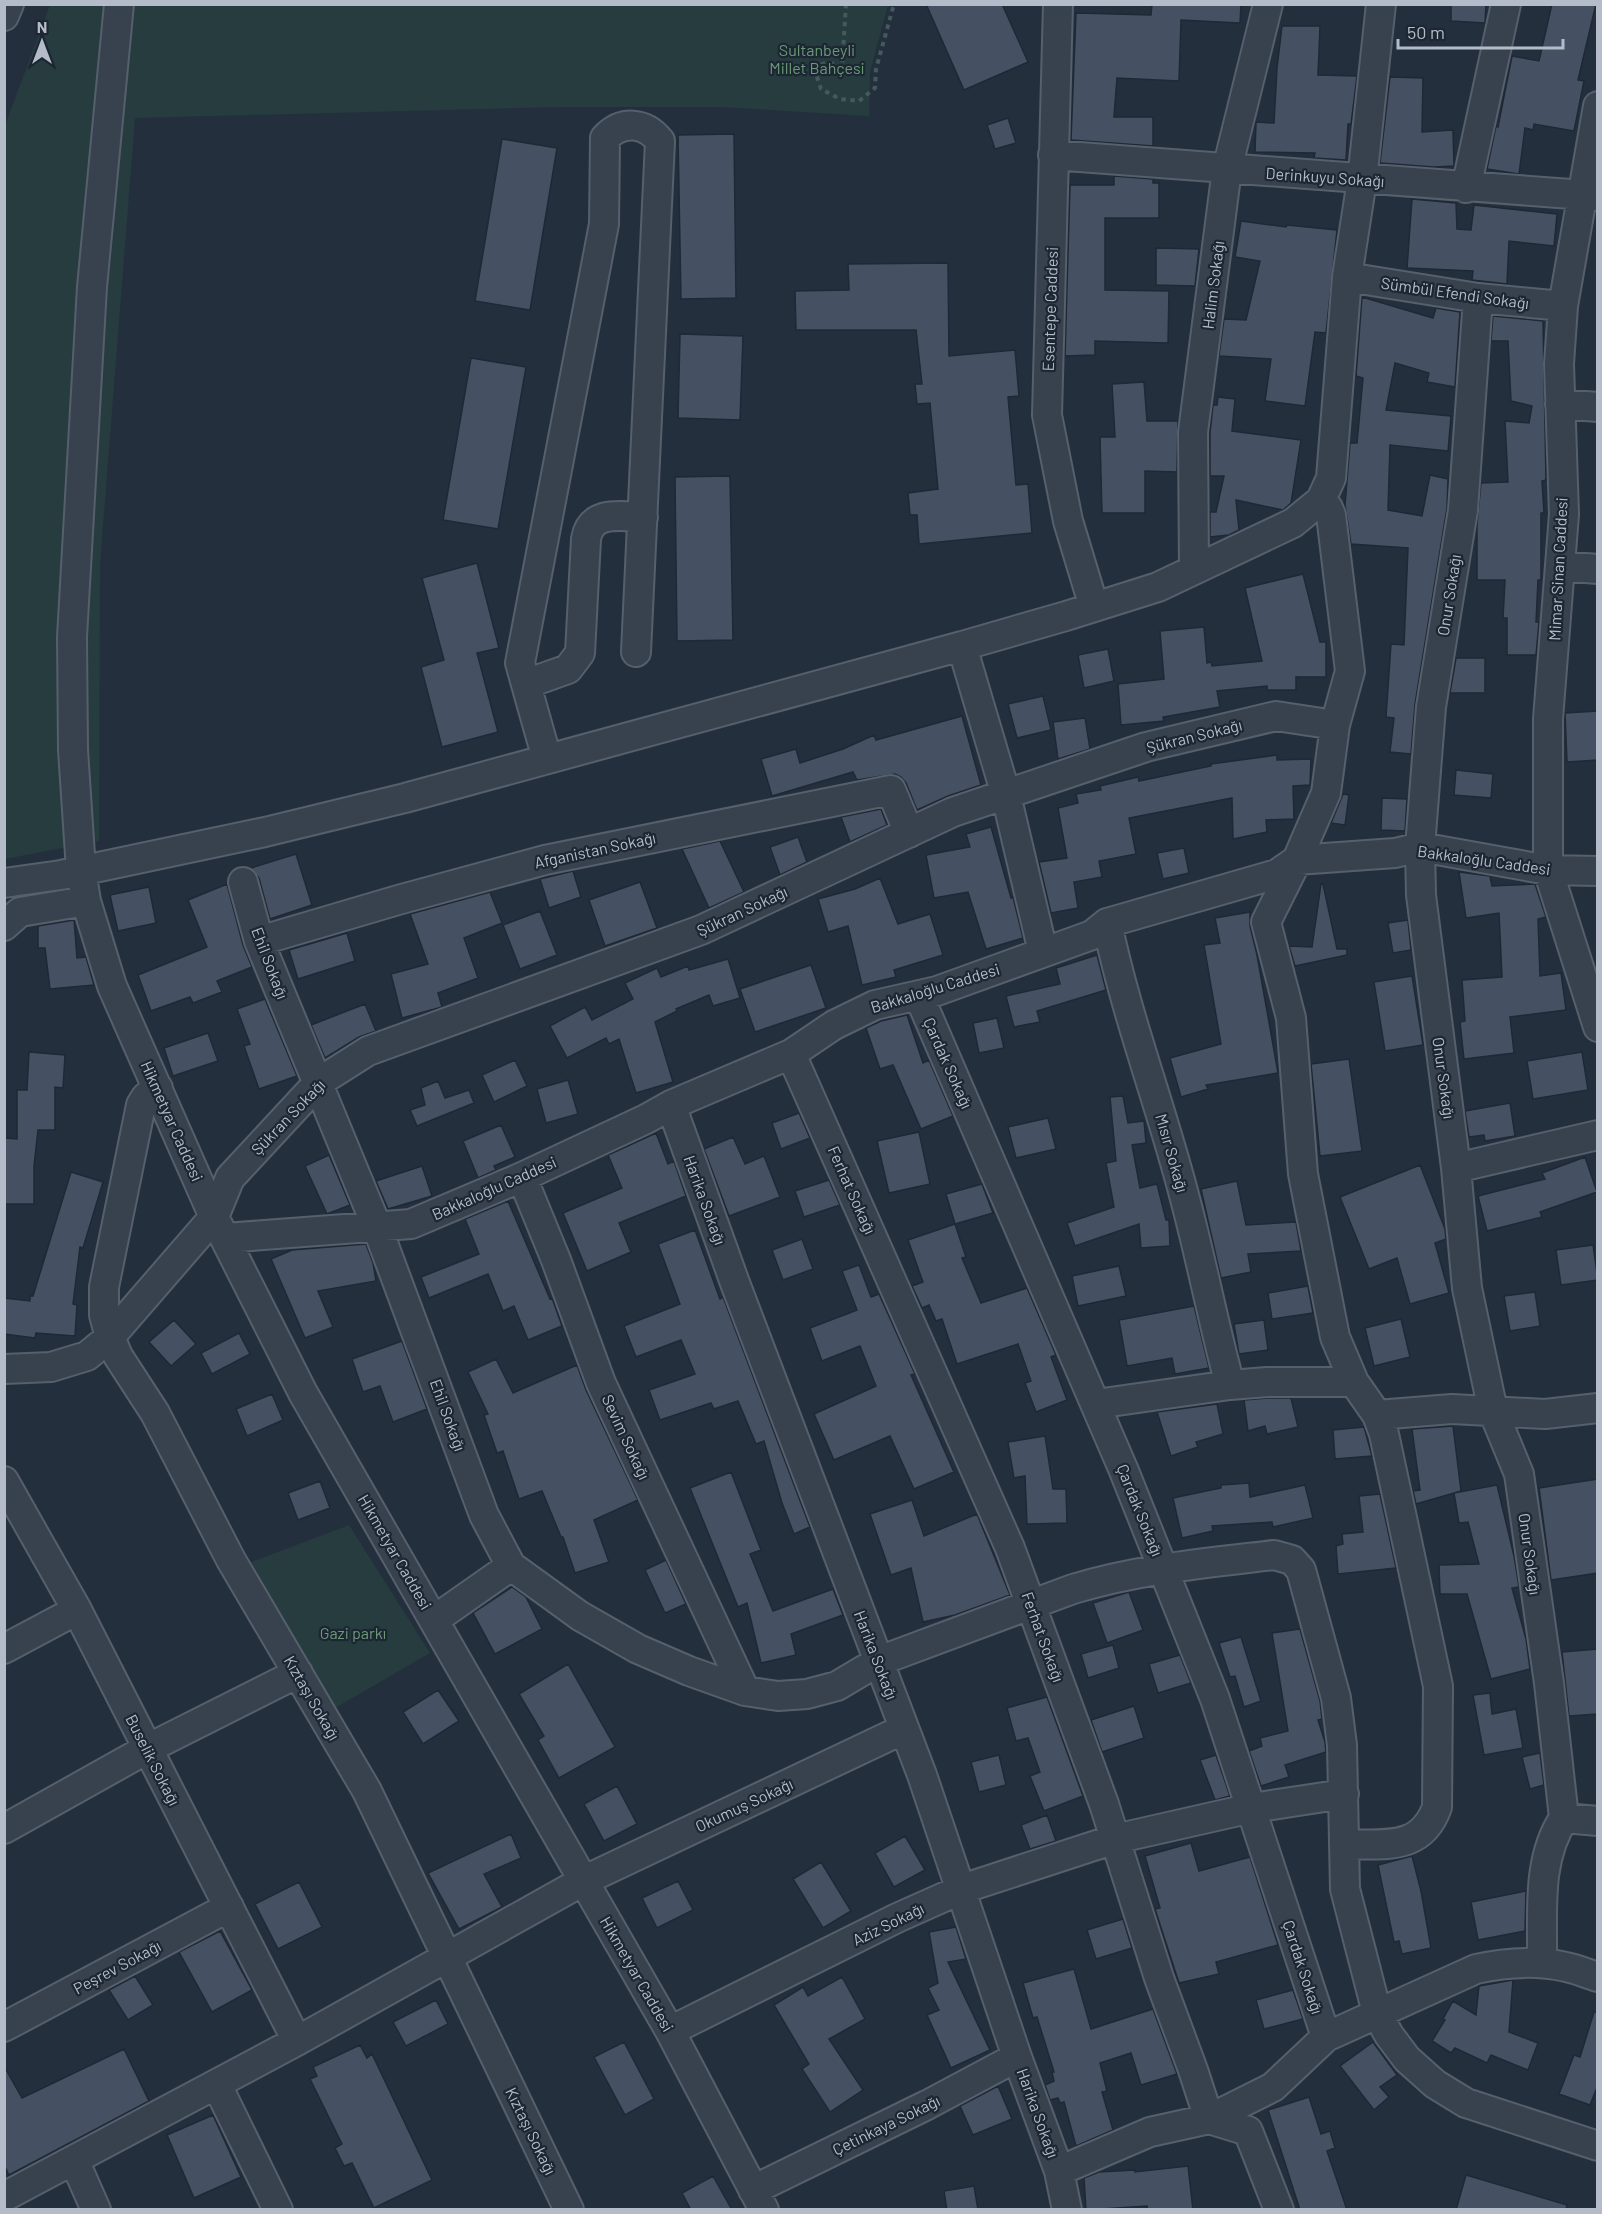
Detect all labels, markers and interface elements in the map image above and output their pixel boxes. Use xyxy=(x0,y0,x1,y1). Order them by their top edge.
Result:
north arrow xyxy=(12,12,72,72)
scale bar xyxy=(1398,12,1563,50)
text: N xyxy=(37,17,47,36)
text: 50 m xyxy=(1407,21,1445,43)
park label: Sultanbeyli Millet Bahçesi xyxy=(769,40,865,77)
street label: Derinkuyu Sokağı xyxy=(1265,163,1385,190)
street label: Halim Sokağı xyxy=(1198,240,1227,330)
street label: Esentepe Caddesi xyxy=(1038,246,1061,372)
street label: Sümbül Efendi Sokağı xyxy=(1380,273,1530,312)
street label: Mimar Sinan Caddesi xyxy=(1544,497,1571,641)
street label: Onur Sokağı xyxy=(1433,553,1464,637)
street label: Şükran Sokağı xyxy=(1144,714,1244,757)
street label: Afganistan Sokağı xyxy=(532,827,657,872)
street label: Bakkaloğlu Caddesi xyxy=(1416,841,1552,878)
street label: Şükran Sokağı xyxy=(693,881,790,940)
street label: Ehil Sokağı xyxy=(248,924,293,1001)
street label: Bakkaloğlu Caddesi xyxy=(868,959,1002,1016)
street label: Çardak Sokağı xyxy=(920,1014,977,1111)
street label: Onur Sokağı xyxy=(1429,1036,1460,1120)
street label: Hikmetyar Caddesi xyxy=(137,1058,208,1184)
street label: Şükran Sokağı xyxy=(247,1075,328,1158)
street label: Mısır Sokağı xyxy=(1152,1111,1193,1194)
street label: Ferhat Sokağı xyxy=(825,1143,880,1237)
street label: Bakkaloğlu Caddesi xyxy=(429,1152,559,1223)
street label: Harika Sokağı xyxy=(680,1152,730,1247)
street label: Ehil Sokağı xyxy=(427,1376,470,1453)
street label: Sevim Sokağı xyxy=(598,1391,654,1482)
street label: Çardak Sokağı xyxy=(1113,1461,1168,1559)
street label: Hikmetyar Caddesi xyxy=(355,1491,436,1613)
street label: Onur Sokağı xyxy=(1515,1512,1546,1596)
street label: Ferhat Sokağı xyxy=(1018,1589,1069,1685)
street label: Harika Sokağı xyxy=(851,1608,902,1702)
park label: Gazi parkı xyxy=(320,1623,386,1642)
street label: Kıztaşı Sokağı xyxy=(281,1652,344,1744)
street label: Buselik Sokağı xyxy=(122,1711,185,1808)
street label: Okumuş Sokağı xyxy=(692,1774,796,1835)
street label: Aziz Sokağı xyxy=(849,1898,927,1949)
street label: Hikmetyar Caddesi xyxy=(597,1913,678,2035)
street label: Çardak Sokağı xyxy=(1279,1917,1328,2016)
street label: Peşrev Sokağı xyxy=(70,1936,164,1998)
street label: Harika Sokağı xyxy=(1013,2065,1063,2160)
street label: Kıztaşı Sokağı xyxy=(502,2084,561,2178)
street label: Çetinkaya Sokağı xyxy=(829,2090,943,2159)

